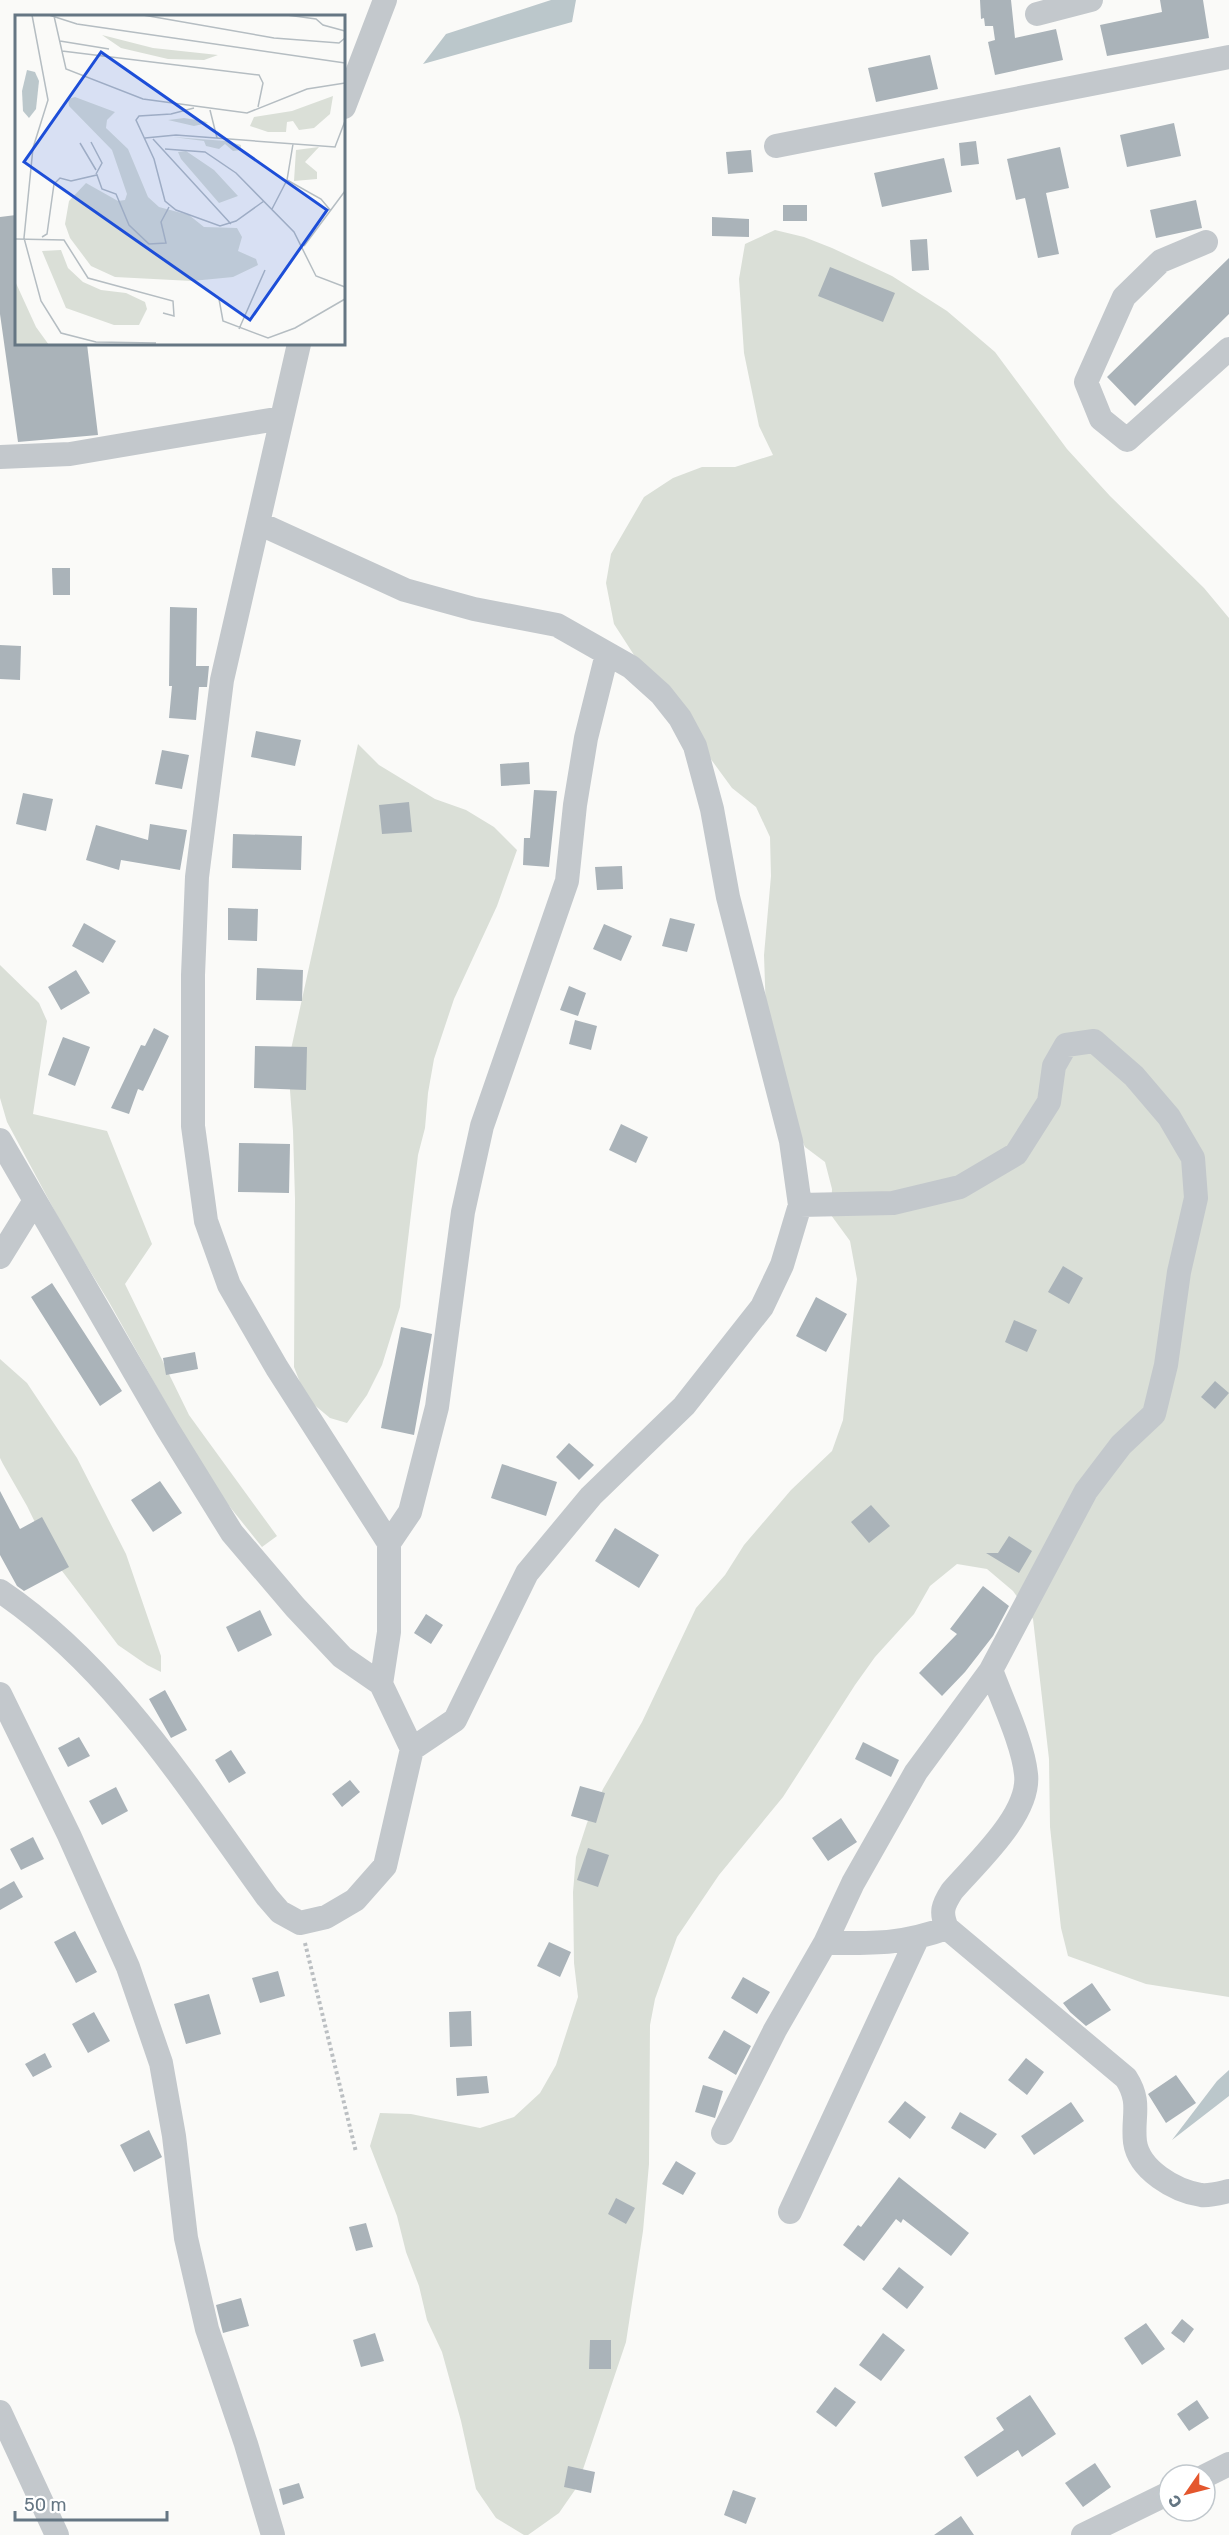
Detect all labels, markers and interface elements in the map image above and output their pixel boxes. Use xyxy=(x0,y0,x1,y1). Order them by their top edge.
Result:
inset map xyxy=(15,15,345,345)
north arrow xyxy=(1157,2463,1217,2523)
scale bar xyxy=(15,2484,166,2522)
text: С xyxy=(1164,2491,1186,2511)
text: 50 m xyxy=(24,2494,67,2516)

